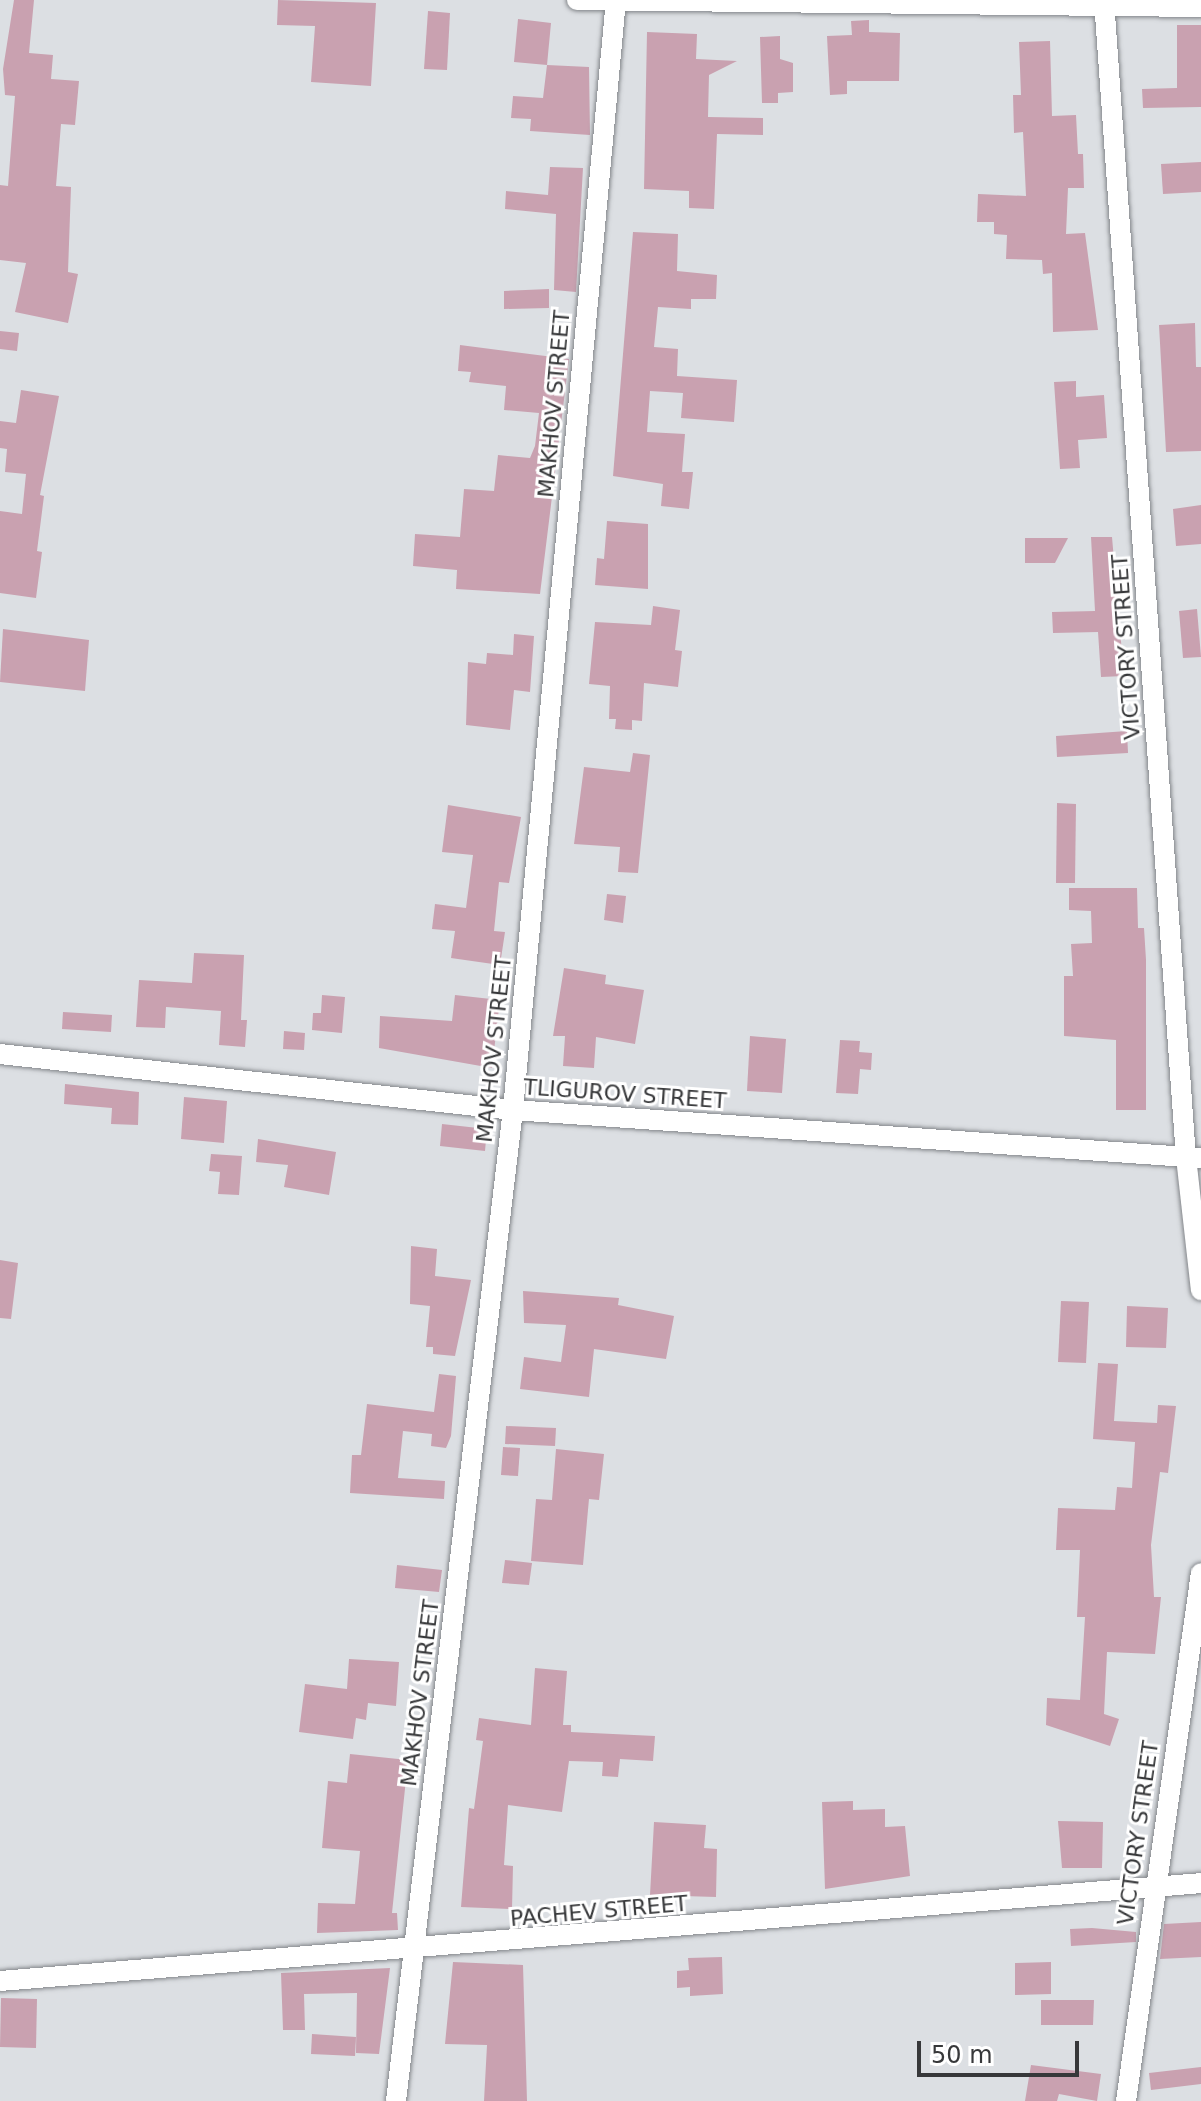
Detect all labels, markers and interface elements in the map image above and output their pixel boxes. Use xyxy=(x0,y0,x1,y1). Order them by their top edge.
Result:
street label: MAKHOV STREET xyxy=(533,309,575,499)
street label: VICTORY STREET xyxy=(1106,553,1146,741)
street label: MAKHOV STREET xyxy=(471,954,517,1144)
street label: TLIGUROV STREET xyxy=(523,1074,727,1114)
street label: MAKHOV STREET xyxy=(395,1598,445,1788)
street label: VICTORY STREET xyxy=(1112,1739,1164,1927)
street label: PACHEV STREET xyxy=(509,1890,689,1932)
scale bar xyxy=(921,2025,1083,2075)
text: 50 m xyxy=(931,2041,993,2069)

